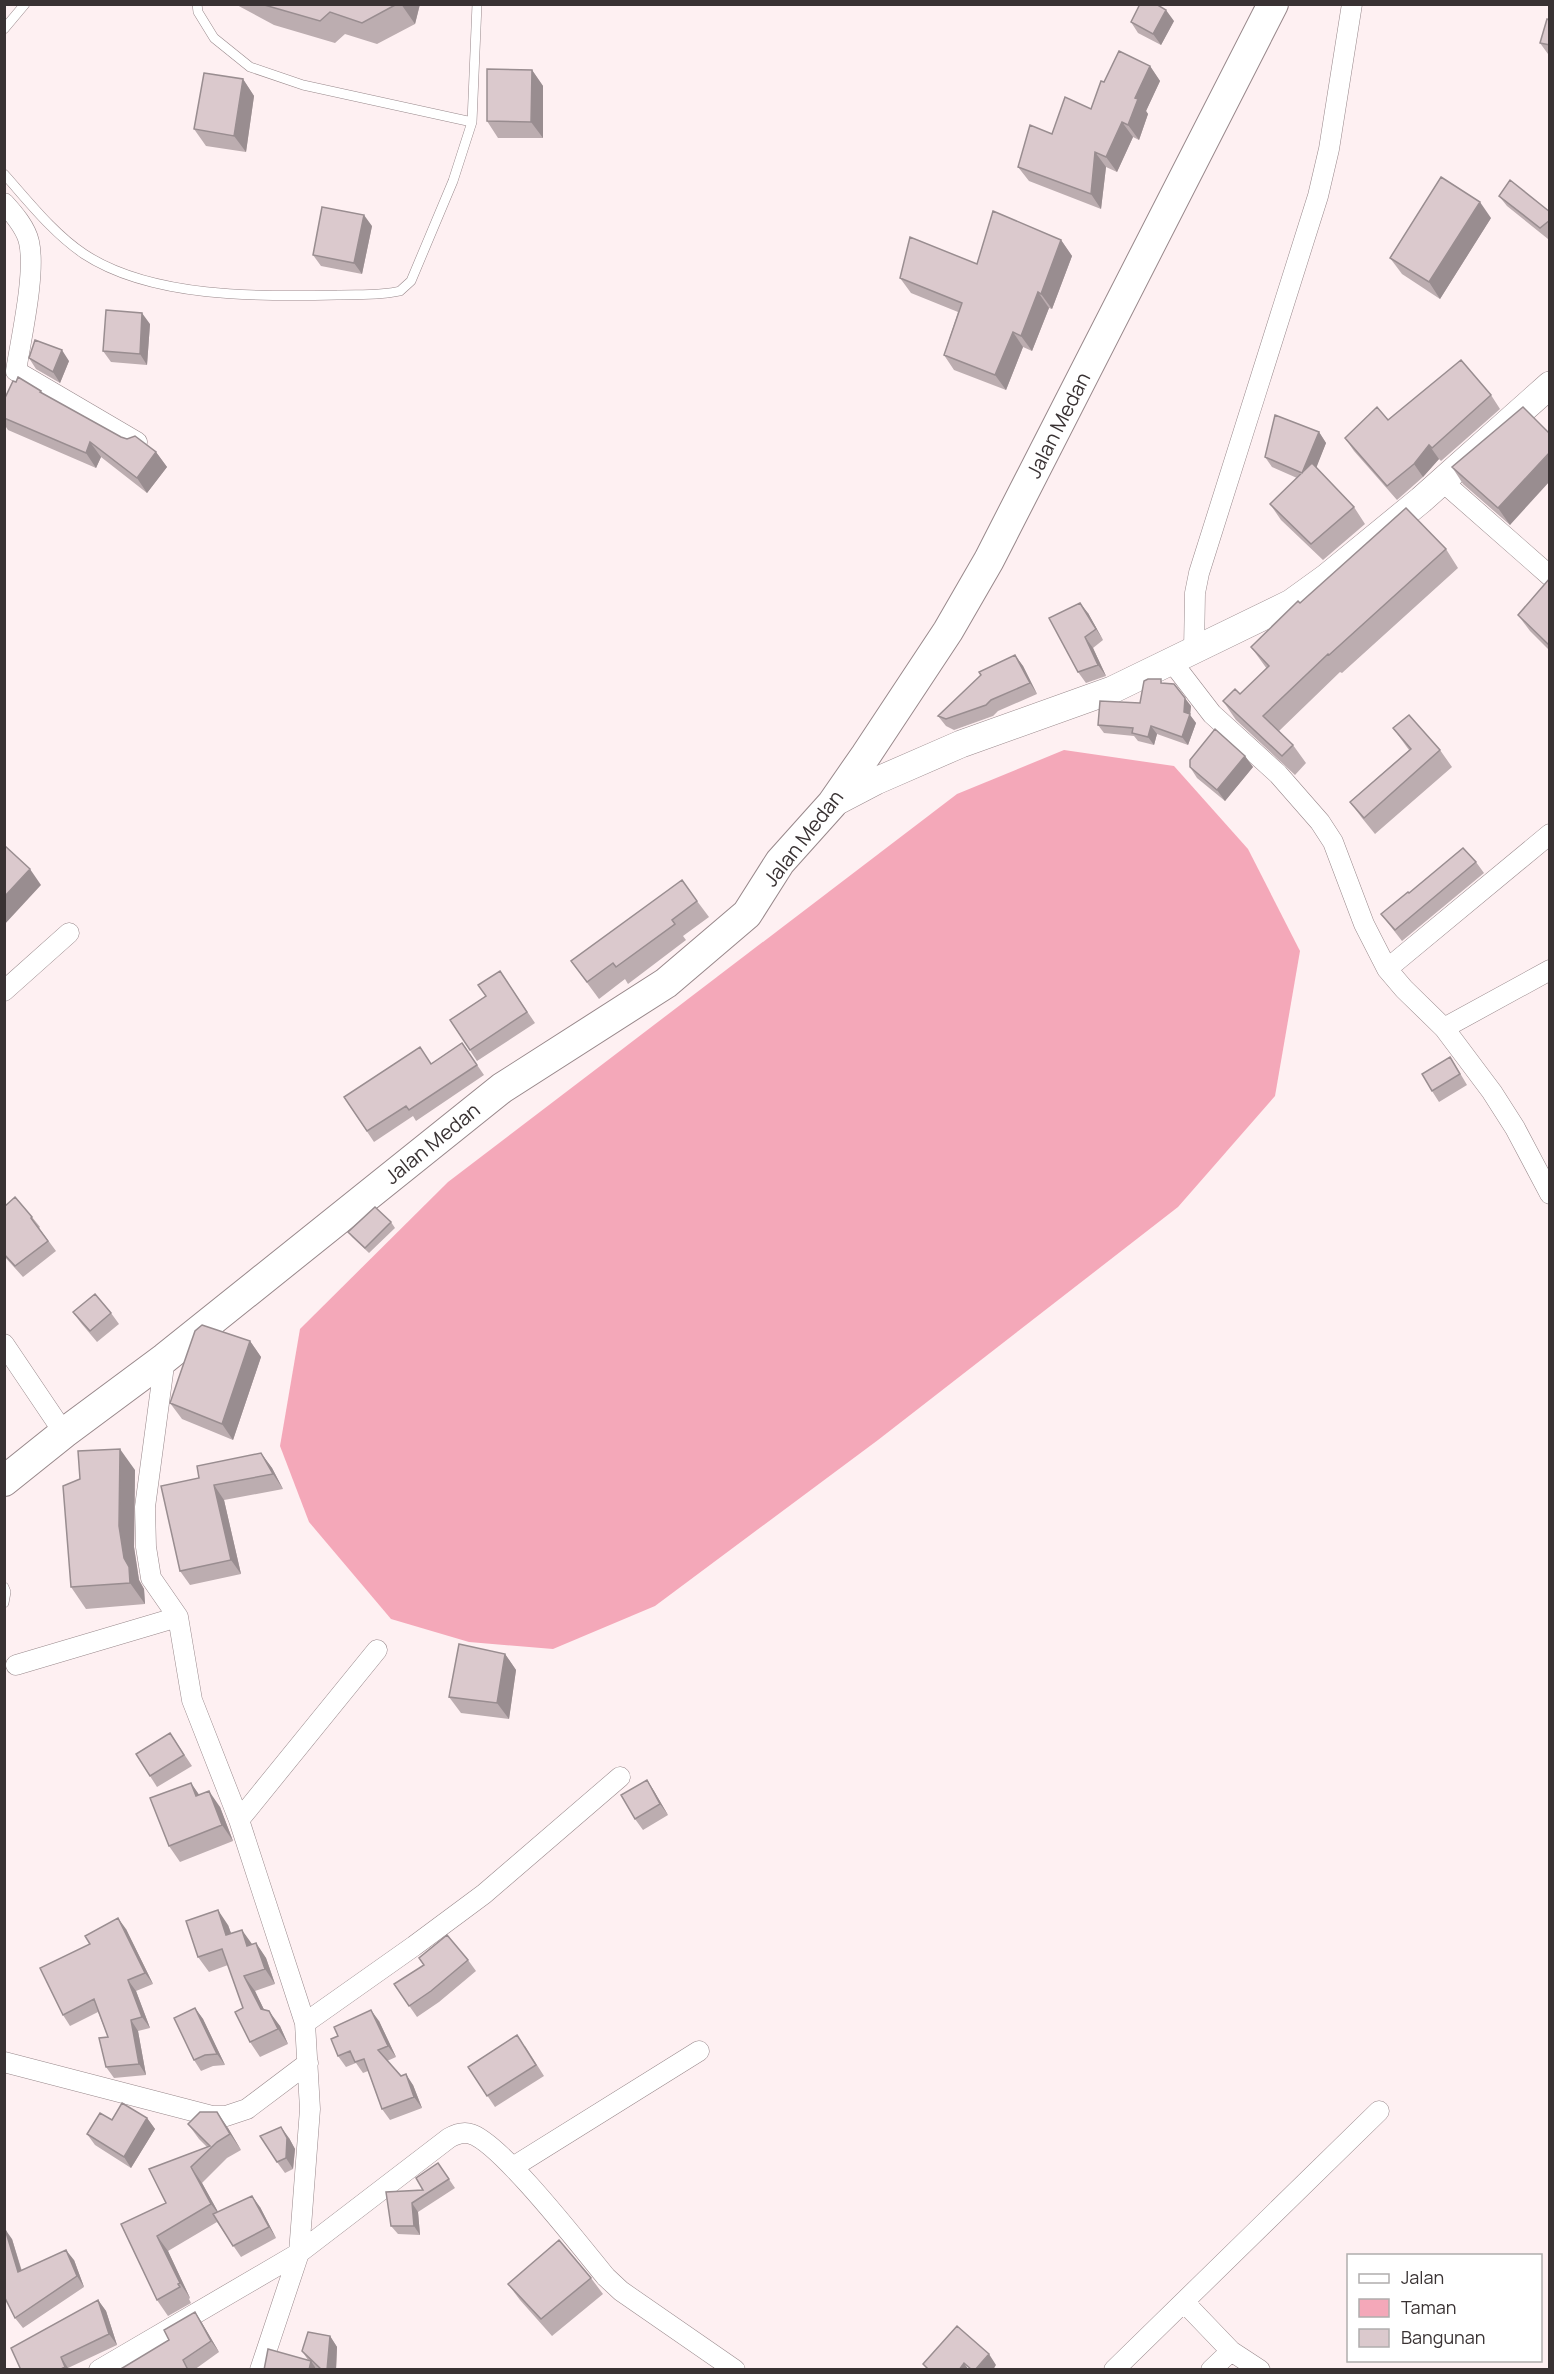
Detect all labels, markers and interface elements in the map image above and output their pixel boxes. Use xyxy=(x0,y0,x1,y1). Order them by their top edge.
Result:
street label: Jalan Medan xyxy=(1020,367,1096,483)
street label: Jalan Medan xyxy=(757,784,849,892)
street label: Jalan Medan xyxy=(379,1096,485,1190)
legend xyxy=(1347,2254,1542,2362)
text: Jalan xyxy=(1401,2265,1444,2289)
text: Taman xyxy=(1401,2295,1456,2319)
text: Bangunan xyxy=(1401,2325,1485,2349)

